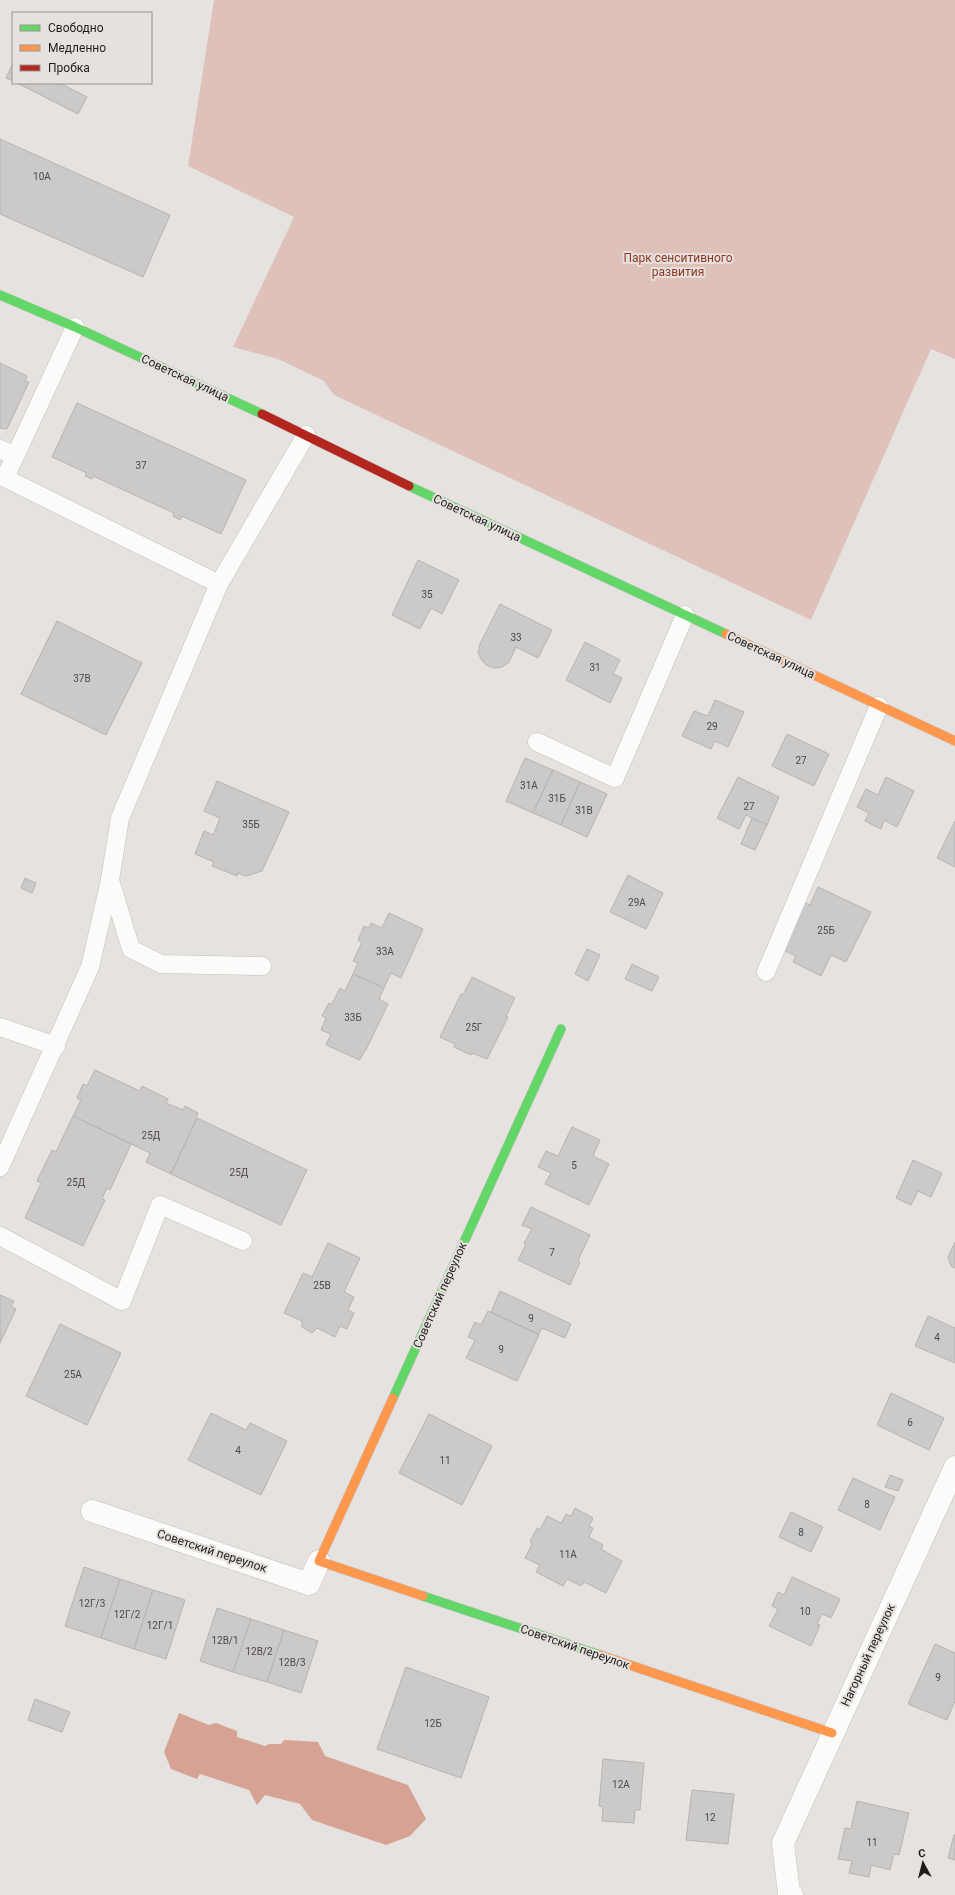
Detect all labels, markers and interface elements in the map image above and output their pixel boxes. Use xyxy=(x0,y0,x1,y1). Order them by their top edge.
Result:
legend xyxy=(12,12,152,84)
text: Свободно xyxy=(48,21,104,35)
text: Медленно xyxy=(48,41,106,55)
text: Пробка xyxy=(48,61,90,75)
house number: 10А xyxy=(33,171,51,182)
park label: Парк сенситивного развития xyxy=(623,251,733,279)
street label: Советская улица xyxy=(139,352,231,404)
house number: 37 xyxy=(135,460,147,471)
street label: Советская улица xyxy=(431,492,523,544)
house number: 35 xyxy=(421,589,433,600)
street label: Советская улица xyxy=(725,629,817,681)
house number: 33 xyxy=(510,632,522,643)
house number: 31 xyxy=(589,662,601,673)
house number: 37В xyxy=(73,673,91,684)
house number: 29 xyxy=(706,721,718,732)
house number: 27 xyxy=(795,755,807,766)
house number: 31А xyxy=(520,780,538,791)
house number: 31Б xyxy=(548,793,566,804)
house number: 27 xyxy=(743,801,755,812)
house number: 31В xyxy=(575,805,593,816)
house number: 35Б xyxy=(242,819,260,830)
house number: 29А xyxy=(628,897,646,908)
house number: 25Б xyxy=(817,925,835,936)
house number: 33А xyxy=(376,946,394,957)
house number: 33Б xyxy=(344,1012,362,1023)
house number: 25Г xyxy=(466,1022,483,1033)
house number: 25Д xyxy=(142,1130,161,1141)
house number: 5 xyxy=(571,1160,577,1171)
house number: 25Д xyxy=(230,1167,249,1178)
house number: 25Д xyxy=(67,1177,86,1188)
street label: Советский переулок xyxy=(410,1239,470,1350)
house number: 7 xyxy=(549,1247,555,1258)
house number: 25В xyxy=(313,1280,331,1291)
house number: 9 xyxy=(528,1313,534,1324)
house number: 4 xyxy=(934,1332,940,1343)
house number: 9 xyxy=(498,1344,504,1355)
house number: 25А xyxy=(64,1369,82,1380)
house number: 6 xyxy=(907,1417,913,1428)
house number: 4 xyxy=(235,1445,241,1456)
house number: 11 xyxy=(439,1455,451,1466)
house number: 8 xyxy=(864,1499,870,1510)
street label: Советский переулок xyxy=(155,1527,269,1576)
house number: 8 xyxy=(798,1527,804,1538)
house number: 11А xyxy=(559,1549,577,1560)
house number: 12Г/3 xyxy=(79,1598,105,1609)
street label: Нагорный переулок xyxy=(838,1601,898,1709)
house number: 10 xyxy=(799,1606,811,1617)
house number: 12Г/2 xyxy=(114,1609,141,1620)
house number: 12Г/1 xyxy=(147,1620,173,1631)
street label: Советский переулок xyxy=(518,1622,632,1672)
house number: 12В/1 xyxy=(211,1635,239,1646)
house number: 12В/2 xyxy=(245,1646,273,1657)
house number: 12В/3 xyxy=(278,1657,306,1668)
house number: 9 xyxy=(935,1672,941,1683)
house number: 12Б xyxy=(424,1718,442,1729)
house number: 12А xyxy=(612,1779,630,1790)
house number: 12 xyxy=(704,1812,716,1823)
house number: 11 xyxy=(866,1837,878,1848)
north arrow xyxy=(903,1843,943,1883)
text: С xyxy=(917,1847,926,1860)

